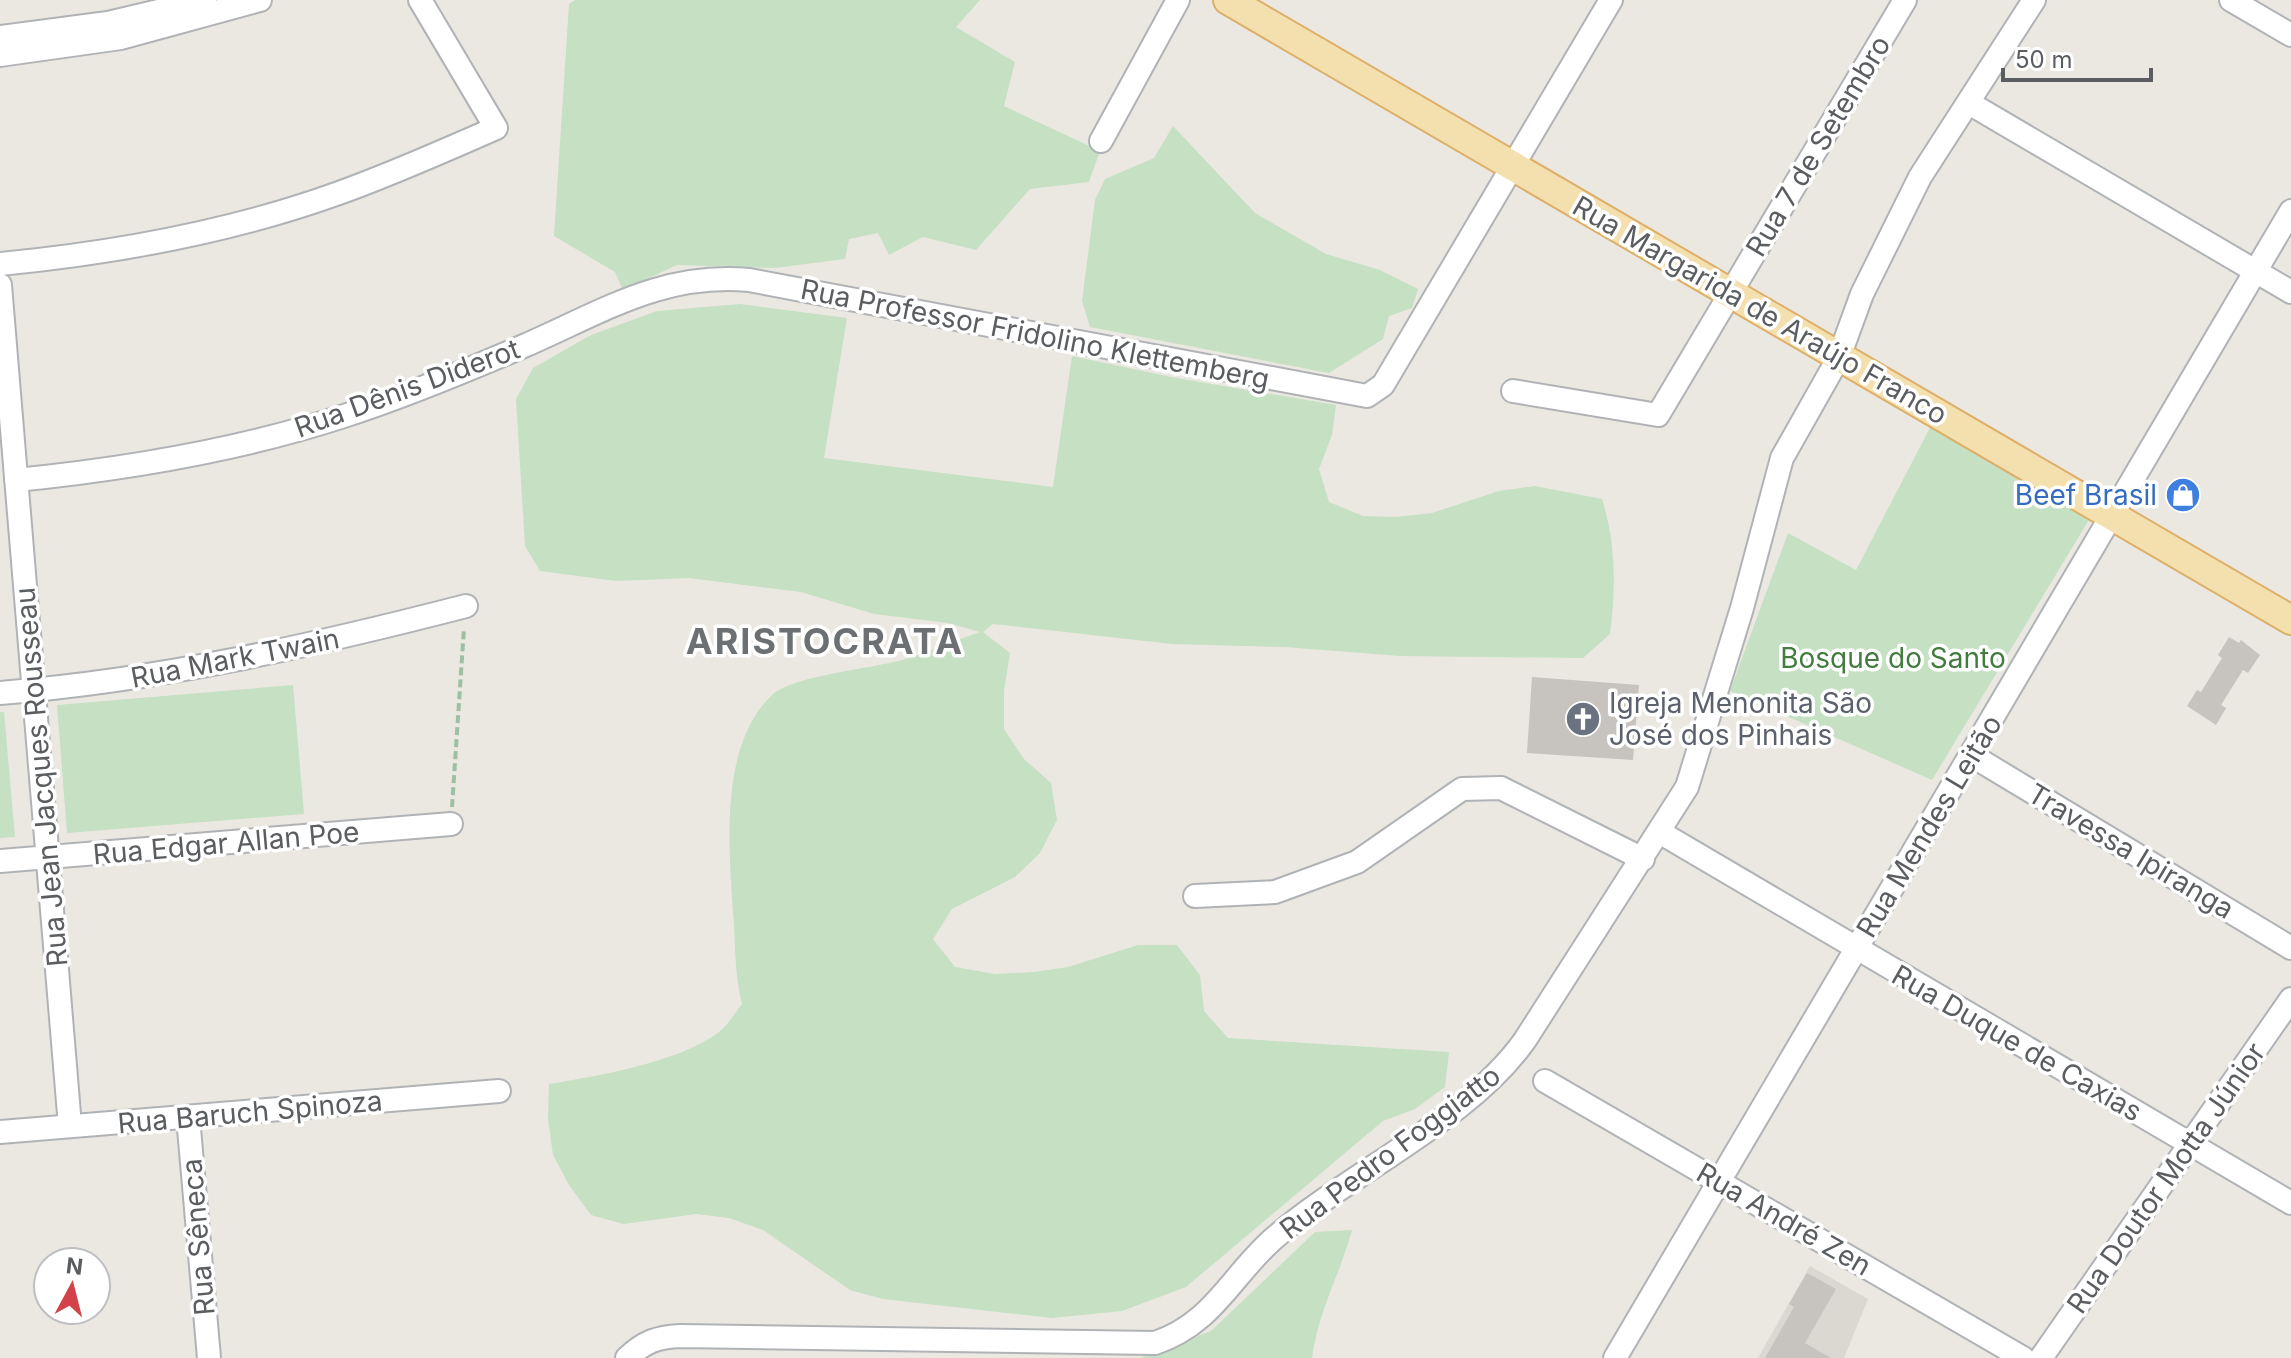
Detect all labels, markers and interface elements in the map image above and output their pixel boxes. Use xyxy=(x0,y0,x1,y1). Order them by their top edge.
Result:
street label: Rua 7 de Setembro xyxy=(1739,30,1897,262)
scale bar xyxy=(2003,32,2151,82)
text: 50 m xyxy=(2015,45,2073,74)
street label: Rua Margarida de Araújo Franco xyxy=(1567,189,1953,431)
street label: Rua Professor Fridolino Klettemberg xyxy=(798,272,1272,396)
street label: Rua Dênis Diderot xyxy=(290,331,524,445)
shop icon: Beef Brasil xyxy=(2164,476,2202,514)
place label: Beef Brasil xyxy=(2015,478,2157,512)
street label: Rua Jean Jacques Rousseau xyxy=(7,586,75,968)
district label: ARISTOCRATA xyxy=(686,619,964,663)
street label: Rua Mark Twain xyxy=(128,621,342,695)
park label: Bosque do Santo xyxy=(1780,641,2006,675)
place label: Igreja Menonita São José dos Pinhais xyxy=(1609,686,1872,752)
church icon: Igreja Menonita São José dos Pinhais xyxy=(1564,700,1602,738)
street label: Rua Mendes Leitão xyxy=(1849,709,2009,943)
street label: Travessa Ipiranga xyxy=(2022,776,2240,926)
street label: Rua Edgar Allan Poe xyxy=(91,814,361,872)
street label: Rua Duque de Caxias xyxy=(1886,958,2148,1128)
street label: Rua Doutor Motta Júnior xyxy=(2060,1036,2272,1320)
street label: Rua Pedro Foggiatto xyxy=(1273,1058,1507,1246)
street label: Rua Baruch Spinoza xyxy=(116,1083,384,1141)
street label: Rua André Zen xyxy=(1691,1155,1877,1283)
street label: Rua Sêneca xyxy=(174,1157,222,1317)
north arrow xyxy=(32,1246,112,1326)
text: N xyxy=(65,1252,84,1280)

